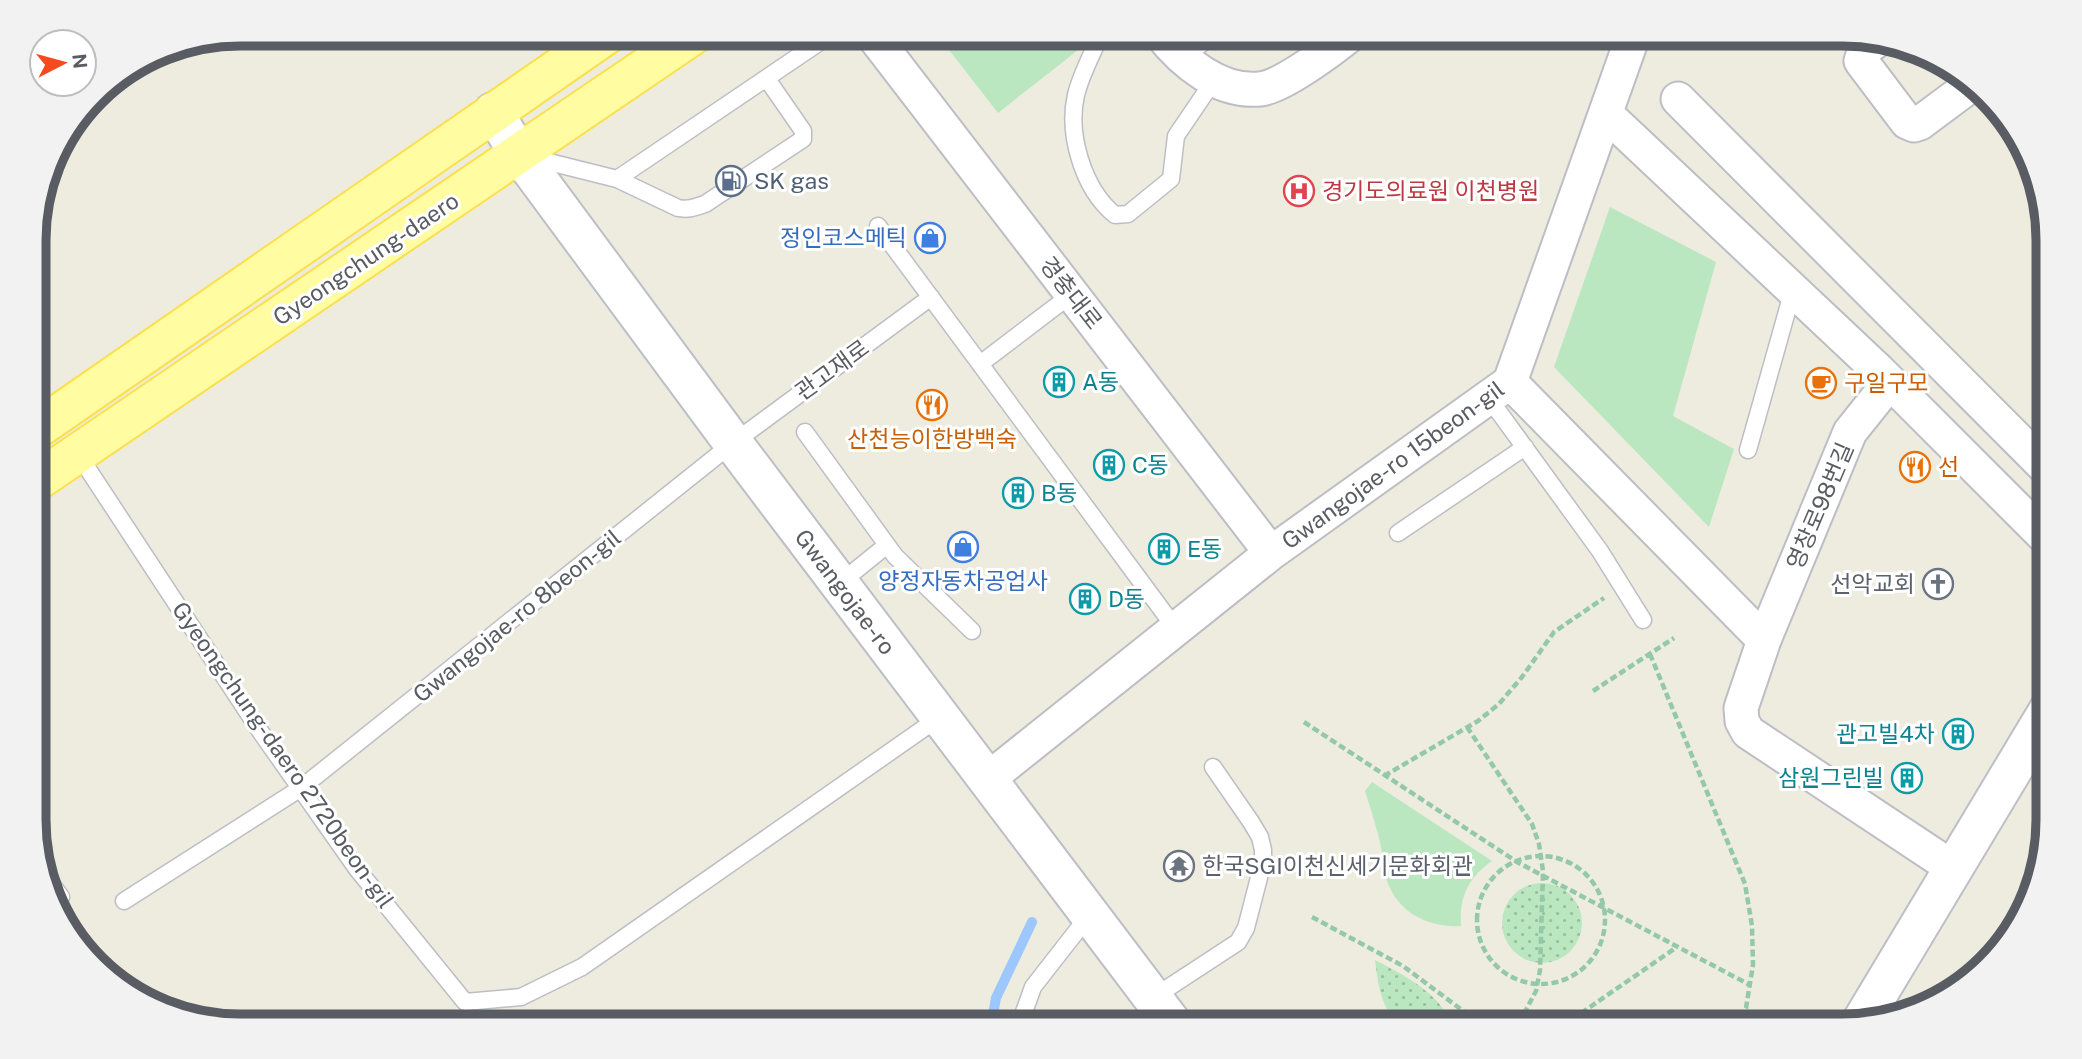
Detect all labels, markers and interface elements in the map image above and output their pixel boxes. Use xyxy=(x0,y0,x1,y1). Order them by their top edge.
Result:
north arrow xyxy=(28,28,98,98)
text: N xyxy=(68,53,92,70)
fuel station icon: SK gas xyxy=(714,164,748,198)
place label: SK gas xyxy=(754,167,829,194)
hospital icon: 경기도의료원 이천병원 xyxy=(1282,174,1316,208)
place label: 경기도의료원 이천병원 xyxy=(1322,177,1539,204)
street label: Gyeongchung-daero xyxy=(268,186,464,331)
shop icon: 정인코스메틱 xyxy=(913,221,947,255)
place label: 정인코스메틱 xyxy=(780,224,907,251)
street label: 경충대로 xyxy=(1035,251,1108,334)
street label: 관고재로 xyxy=(790,334,874,405)
building icon: A동 xyxy=(1042,365,1076,399)
cafe icon: 구일구모 xyxy=(1804,366,1838,400)
place label: A동 xyxy=(1082,368,1120,395)
place label: 구일구모 xyxy=(1844,369,1929,396)
street label: Gwangojae-ro 15beon-gil xyxy=(1276,375,1509,554)
restaurant icon: 산천능이한방백숙 xyxy=(915,388,949,422)
place label: 산천능이한방백숙 xyxy=(847,425,1017,452)
street label: 영창로98번길 xyxy=(1781,438,1858,573)
building icon: C동 xyxy=(1092,448,1126,482)
restaurant icon: 선 xyxy=(1898,450,1932,484)
place label: C동 xyxy=(1132,451,1169,478)
place label: 선 xyxy=(1938,453,1959,480)
building icon: B동 xyxy=(1001,476,1035,510)
place label: B동 xyxy=(1041,479,1078,506)
street label: Gwangojae-ro 8beon-gil xyxy=(408,524,626,708)
street label: Gwangojae-ro xyxy=(789,524,901,660)
shop icon: 양정자동차공업사 xyxy=(946,530,980,564)
building icon: E동 xyxy=(1147,532,1181,566)
place label: E동 xyxy=(1187,535,1222,562)
place label: 양정자동차공업사 xyxy=(878,567,1048,594)
church icon: 선악교회 xyxy=(1921,567,1955,601)
place label: 선악교회 xyxy=(1830,570,1915,597)
building icon: D동 xyxy=(1068,582,1102,616)
place label: D동 xyxy=(1108,585,1145,612)
street label: Gyeongchung-daero 2720beon-gil xyxy=(167,596,400,913)
building icon: 관고빌4차 xyxy=(1941,717,1975,751)
place label: 관고빌4차 xyxy=(1836,720,1935,747)
building icon: 삼원그린빌 xyxy=(1890,761,1924,795)
place label: 삼원그린빌 xyxy=(1778,764,1884,791)
temple icon: 한국SGI이천신세기문화회관 xyxy=(1162,849,1196,883)
place label: 한국SGI이천신세기문화회관 xyxy=(1202,852,1473,879)

